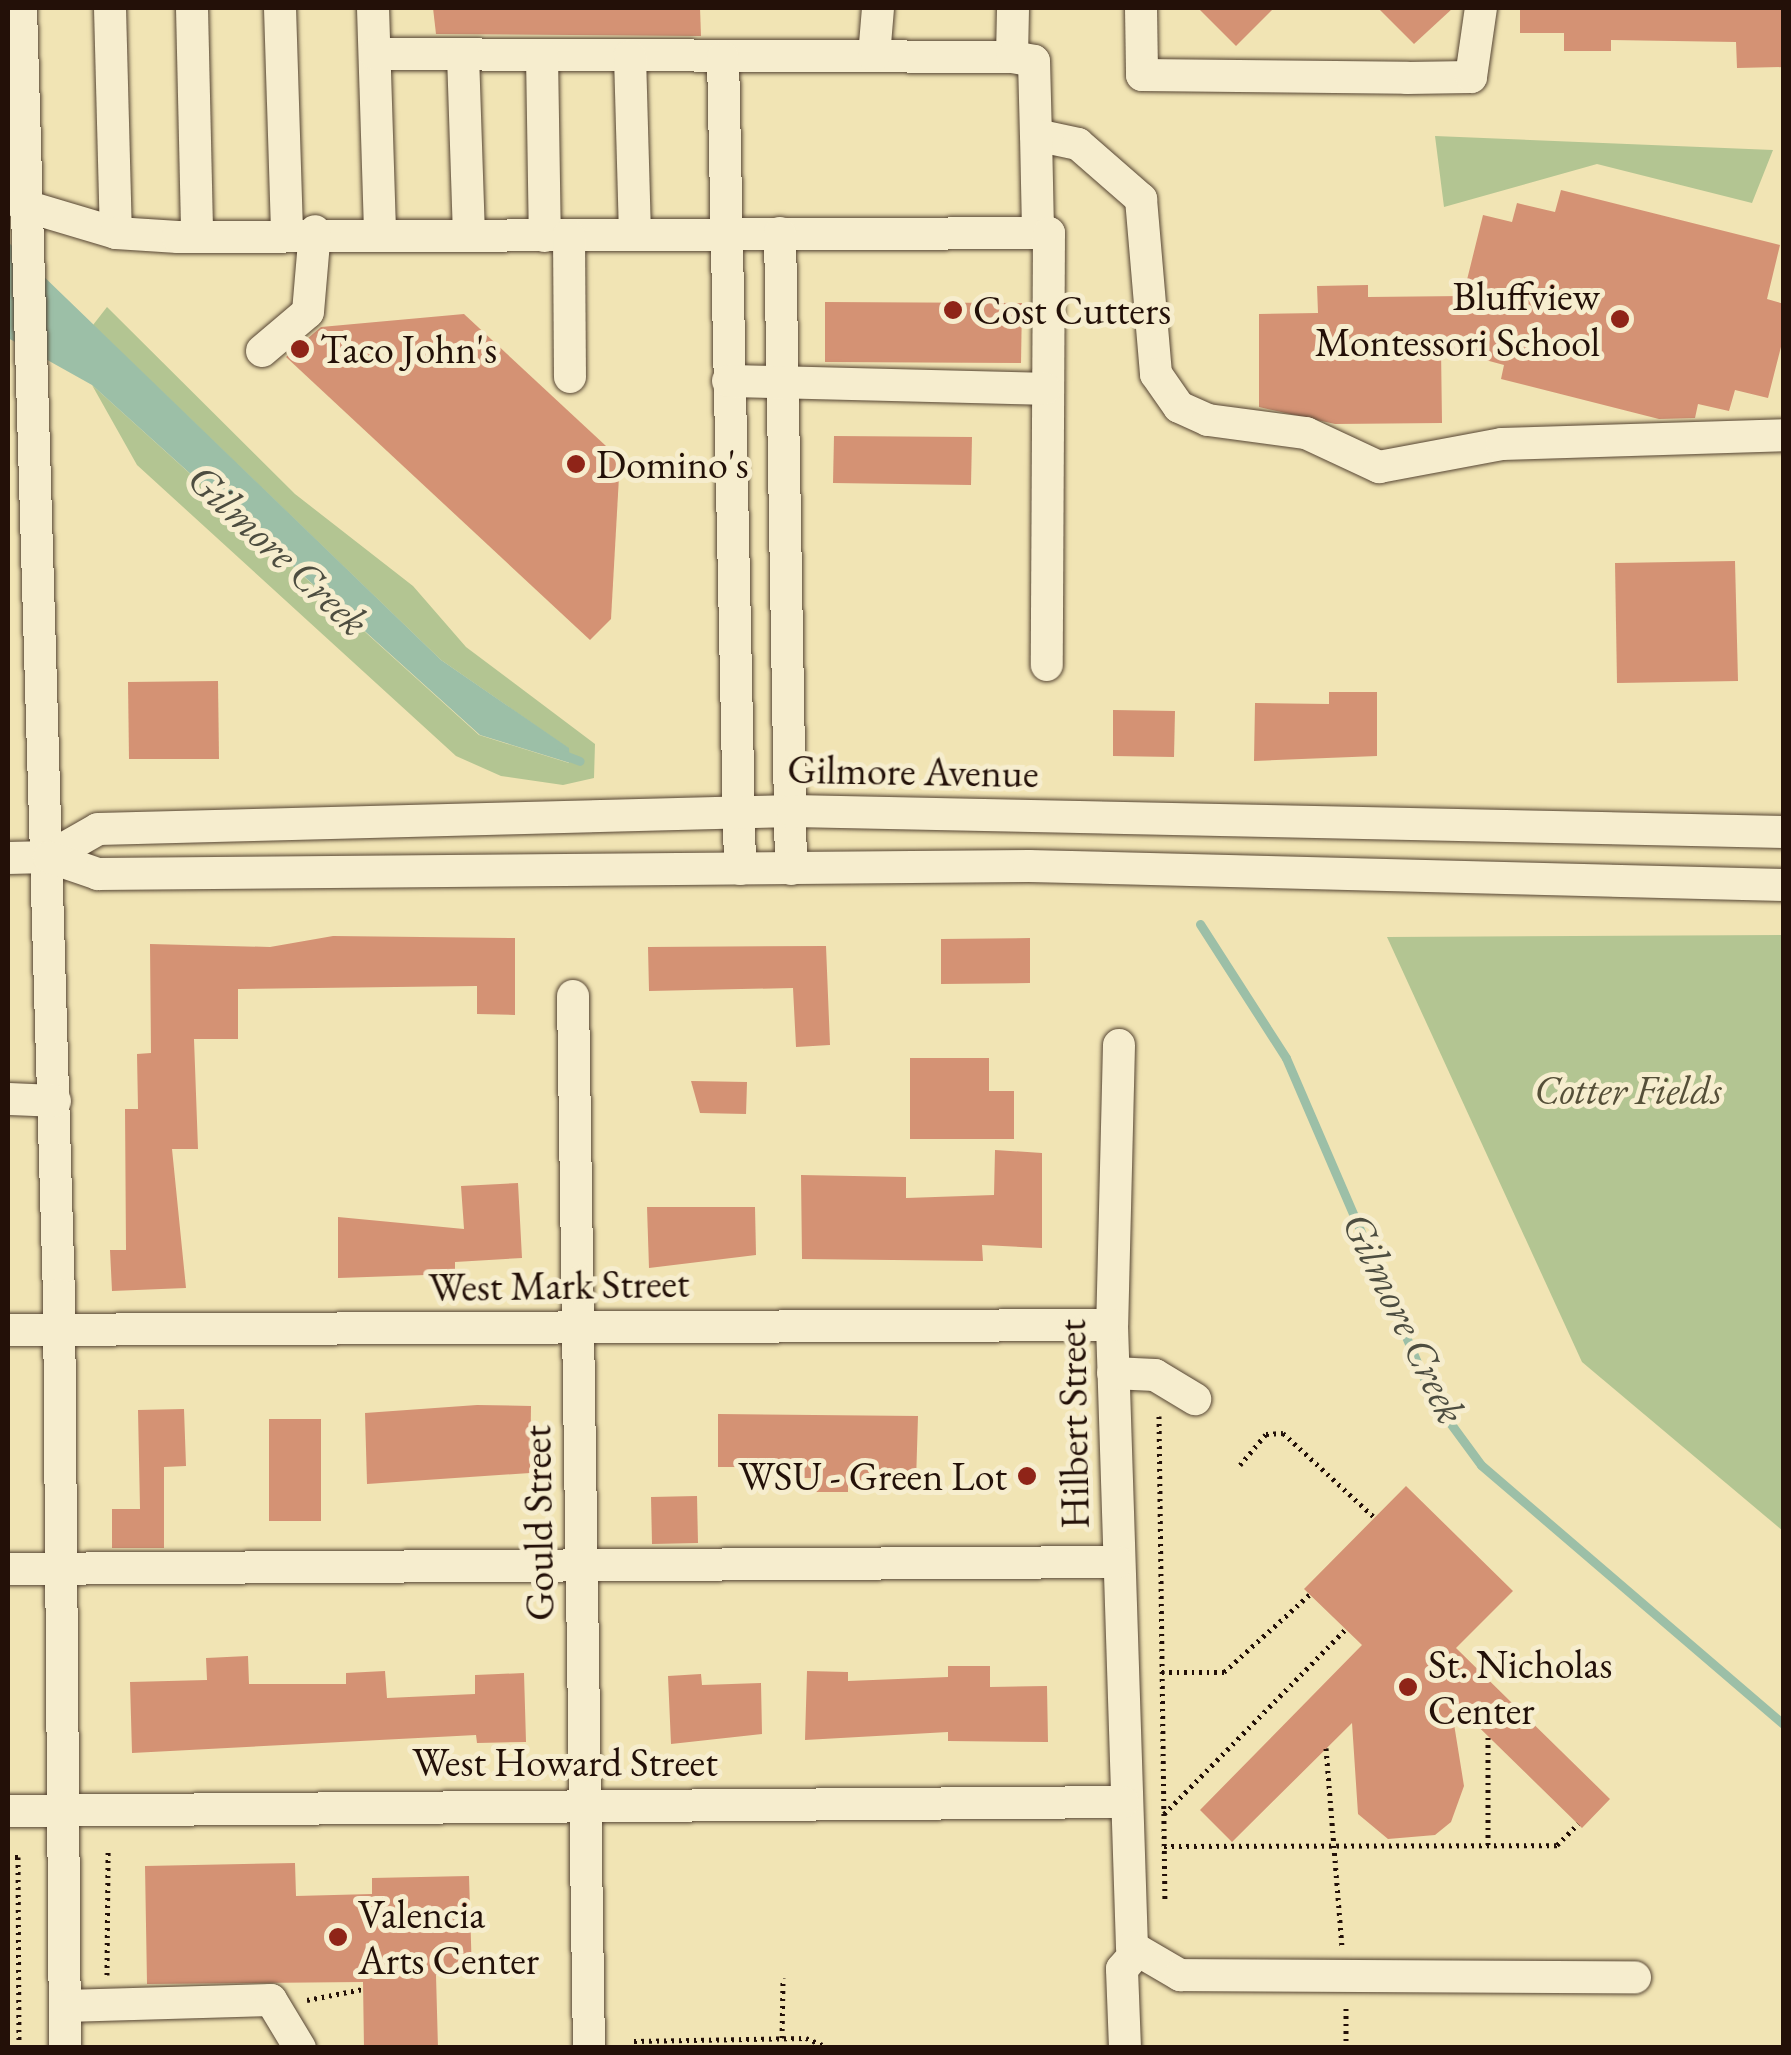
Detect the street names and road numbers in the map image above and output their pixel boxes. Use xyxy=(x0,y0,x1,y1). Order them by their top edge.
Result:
street label: Gilmore Avenue xyxy=(787,745,1039,797)
street label: West Mark Street xyxy=(428,1259,690,1311)
street label: Hilbert Street xyxy=(1047,1319,1099,1529)
street label: Gould Street xyxy=(512,1425,564,1621)
street label: West Howard Street xyxy=(412,1738,718,1786)

